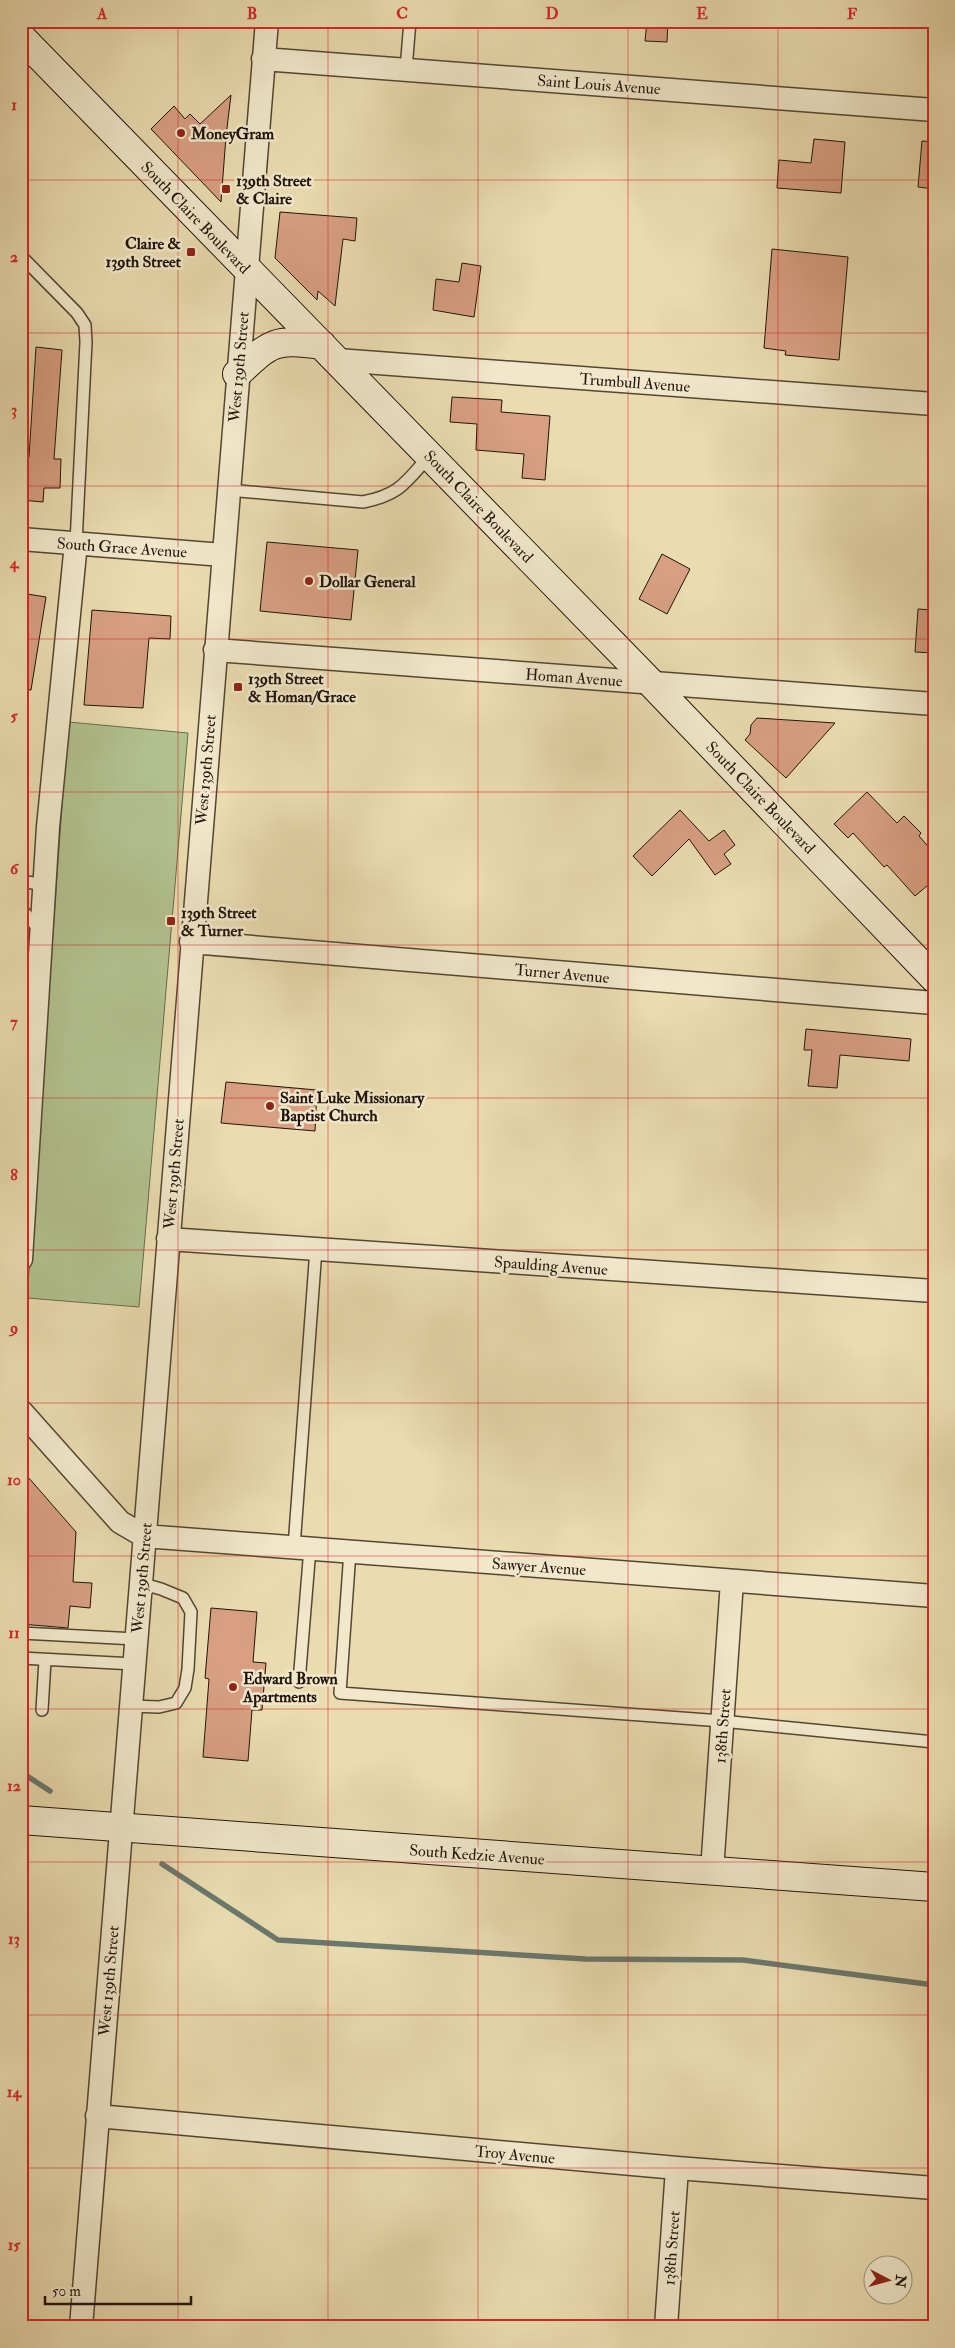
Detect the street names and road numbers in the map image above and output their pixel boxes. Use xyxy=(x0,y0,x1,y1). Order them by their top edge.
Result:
street label: Saint Louis Avenue xyxy=(537,71,662,99)
street label: South Claire Boulevard xyxy=(136,157,254,278)
street label: West 139th Street xyxy=(224,311,254,424)
street label: Trumbull Avenue xyxy=(579,369,691,397)
street label: South Claire Boulevard xyxy=(419,446,537,567)
street label: South Grace Avenue xyxy=(56,533,188,563)
street label: Homan Avenue xyxy=(525,665,624,691)
street label: West 139th Street xyxy=(191,714,221,827)
street label: South Claire Boulevard xyxy=(701,737,819,858)
street label: Turner Avenue xyxy=(514,960,610,988)
street label: West 139th Street xyxy=(159,1118,189,1231)
street label: Spaulding Avenue xyxy=(493,1252,609,1281)
street label: West 139th Street xyxy=(127,1522,157,1635)
street label: Sawyer Avenue xyxy=(491,1554,587,1580)
street label: 138th Street xyxy=(710,1688,736,1764)
street label: South Kedzie Avenue xyxy=(409,1840,546,1870)
street label: West 139th Street xyxy=(94,1925,124,2038)
street label: Troy Avenue xyxy=(474,2142,556,2168)
street label: 138th Street xyxy=(659,2210,685,2286)

